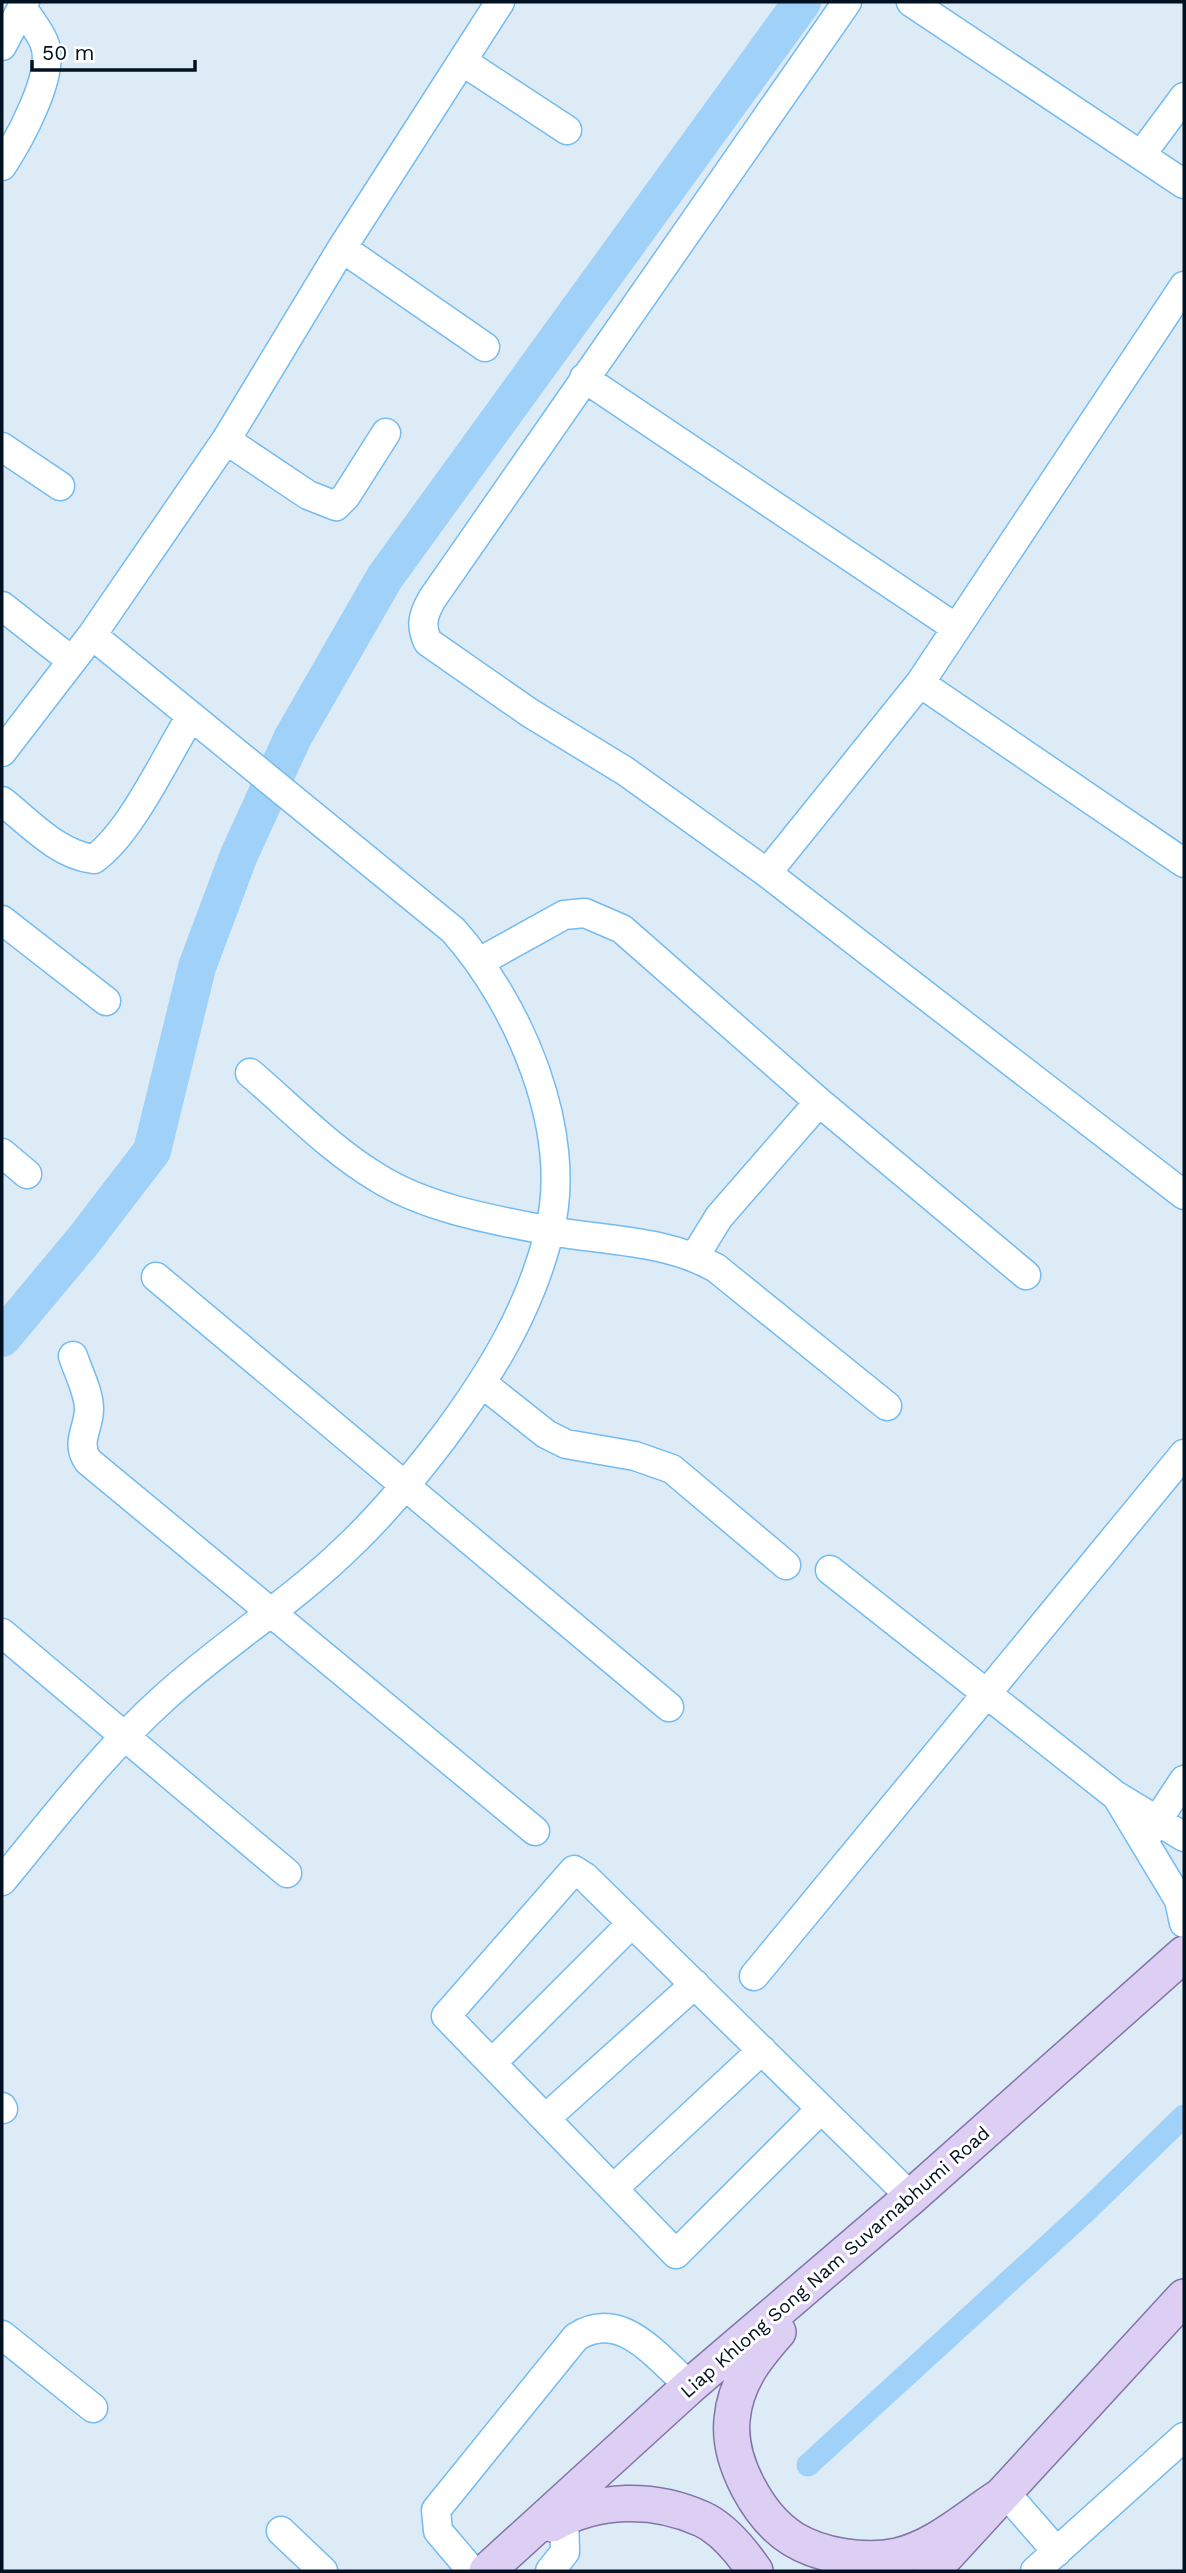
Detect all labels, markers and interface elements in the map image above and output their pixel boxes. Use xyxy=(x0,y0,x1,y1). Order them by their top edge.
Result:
scale bar xyxy=(32,28,194,72)
text: 50 m xyxy=(42,40,94,65)
street label: Liap Khlong Song Nam Suvarnabhumi Road xyxy=(676,2121,994,2403)

